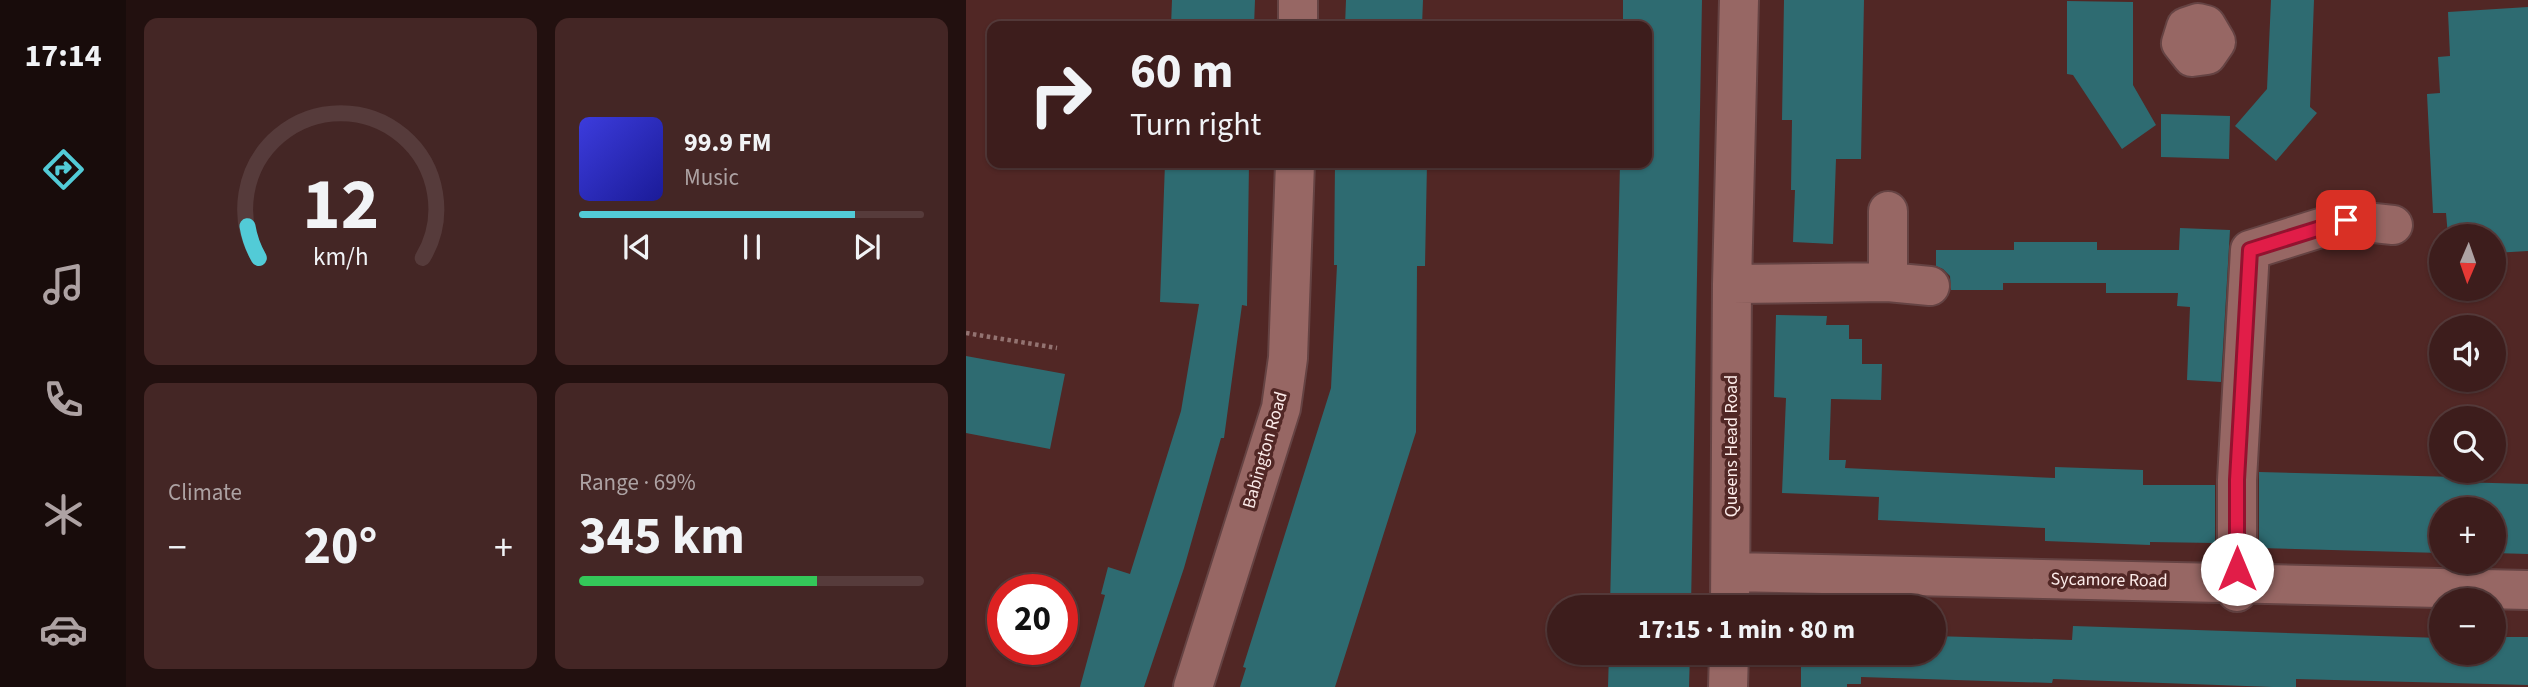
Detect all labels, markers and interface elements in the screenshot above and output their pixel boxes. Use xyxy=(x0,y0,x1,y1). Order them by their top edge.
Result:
text: 17:14 xyxy=(24,33,102,79)
text: 60 m xyxy=(1130,37,1234,107)
icon: right xyxy=(1015,49,1106,140)
text: Turn right xyxy=(1130,102,1261,148)
text: 99.9 FM xyxy=(684,124,772,161)
icon: directions xyxy=(39,145,88,194)
text: 12 xyxy=(302,153,379,257)
text: Music xyxy=(684,161,739,194)
pin xyxy=(2316,190,2376,250)
icon: arrive xyxy=(2327,201,2365,239)
north arrow xyxy=(2429,224,2506,301)
map controls xyxy=(2429,224,2506,665)
icon: previous xyxy=(618,228,656,266)
icon: pause xyxy=(733,228,771,266)
icon: next xyxy=(848,228,886,266)
text: km/h xyxy=(313,239,368,275)
icon: music xyxy=(39,260,88,309)
button: sound xyxy=(2429,315,2506,392)
icon: phone xyxy=(39,375,88,424)
street label: Queens Head Road xyxy=(1719,375,1744,517)
street label: Babington Road xyxy=(1236,389,1294,511)
button: search xyxy=(2429,406,2506,483)
text: Range · 69% xyxy=(579,466,696,499)
text: Climate xyxy=(168,476,242,509)
icon: climate xyxy=(39,490,88,539)
button: + xyxy=(2429,497,2506,574)
text: 345 km xyxy=(579,500,745,574)
text: 20° xyxy=(304,510,377,584)
text: − xyxy=(168,521,187,575)
text: + xyxy=(494,521,513,575)
position arrow xyxy=(2200,532,2274,606)
street label: Sycamore Road xyxy=(2050,566,2168,594)
speed limit sign: 20 xyxy=(987,574,1078,665)
button: − xyxy=(2429,588,2506,665)
icon: car xyxy=(39,605,88,654)
text: 17:15 · 1 min · 80 m xyxy=(1638,611,1855,648)

